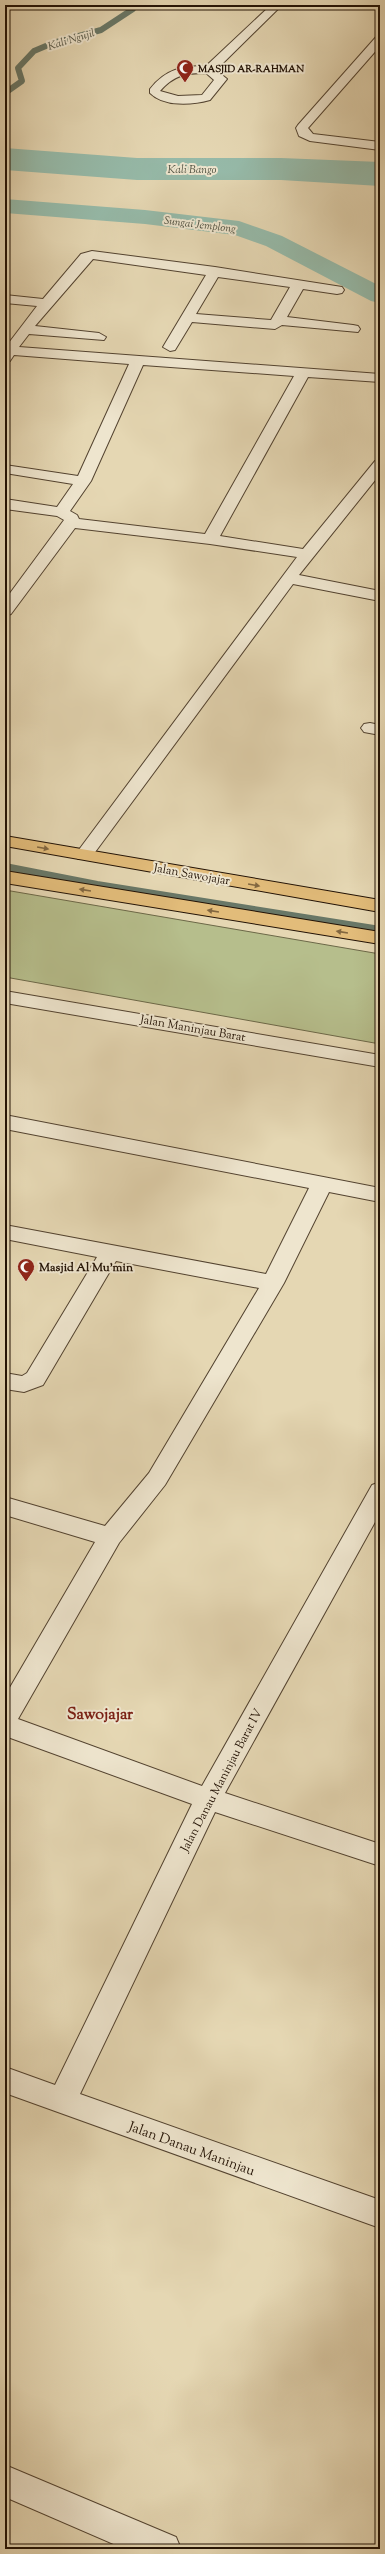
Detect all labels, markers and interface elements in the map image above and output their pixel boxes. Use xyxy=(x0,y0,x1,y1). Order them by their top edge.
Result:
water label: Kali Ngujil xyxy=(46,25,97,55)
mosque icon: MASJID AR-RAHMAN xyxy=(175,58,195,83)
place label: MASJID AR-RAHMAN xyxy=(197,62,304,77)
water label: Kali Bango xyxy=(168,162,217,178)
water label: Sungai Jemplong xyxy=(163,213,237,237)
one-way arrow xyxy=(37,845,49,851)
street label: Jalan Sawojajar xyxy=(151,859,232,891)
one-way arrow xyxy=(248,882,260,888)
one-way arrow xyxy=(79,887,91,893)
one-way arrow xyxy=(207,908,219,914)
one-way arrow xyxy=(335,929,348,935)
street label: Jalan Maninjau Barat xyxy=(138,1011,247,1047)
mosque icon: Masjid Al Mu'min xyxy=(16,1257,36,1282)
place label: Masjid Al Mu'min xyxy=(38,1259,134,1277)
district label: Sawojajar xyxy=(67,1704,134,1727)
street label: Jalan Danau Maninjau Barat IV xyxy=(176,1705,267,1856)
street label: Jalan Danau Maninjau xyxy=(124,2117,257,2182)

